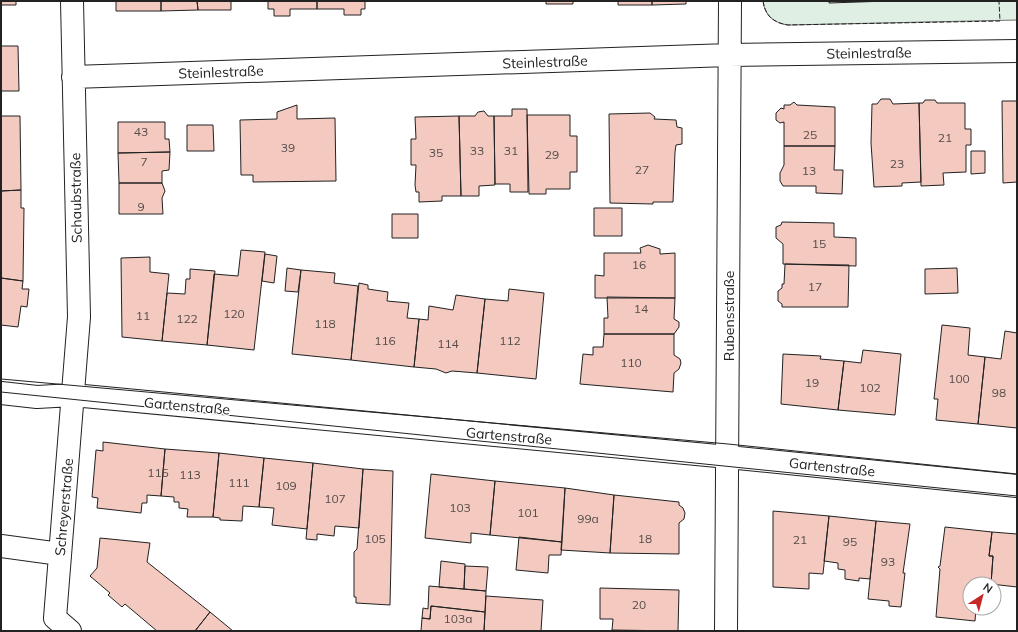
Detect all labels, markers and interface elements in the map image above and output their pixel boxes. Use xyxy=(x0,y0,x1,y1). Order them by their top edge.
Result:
street label: Steinlestraße xyxy=(826,43,912,63)
street label: Steinlestraße xyxy=(502,52,588,72)
street label: Steinlestraße xyxy=(178,62,264,82)
house number: 43 xyxy=(134,124,148,139)
house number: 25 xyxy=(803,127,817,142)
house number: 21 xyxy=(938,130,952,145)
house number: 39 xyxy=(281,140,295,155)
house number: 33 xyxy=(470,143,484,158)
house number: 31 xyxy=(504,143,518,158)
house number: 35 xyxy=(429,145,443,160)
house number: 29 xyxy=(545,147,559,162)
street label: Schaubstraße xyxy=(66,153,86,243)
house number: 7 xyxy=(140,154,148,169)
house number: 23 xyxy=(890,156,904,171)
house number: 27 xyxy=(635,162,649,177)
house number: 13 xyxy=(802,163,816,178)
house number: 9 xyxy=(137,199,145,214)
house number: 15 xyxy=(812,236,826,251)
house number: 16 xyxy=(632,257,646,272)
street label: Rubensstraße xyxy=(720,271,738,361)
house number: 17 xyxy=(808,279,822,294)
house number: 14 xyxy=(634,301,648,316)
house number: 120 xyxy=(223,306,245,321)
house number: 11 xyxy=(136,308,150,323)
house number: 122 xyxy=(176,311,198,326)
house number: 118 xyxy=(314,316,336,331)
house number: 116 xyxy=(374,333,396,348)
house number: 112 xyxy=(499,333,521,348)
house number: 114 xyxy=(437,336,459,351)
house number: 110 xyxy=(620,355,642,370)
house number: 100 xyxy=(948,371,970,386)
house number: 19 xyxy=(805,375,819,390)
house number: 102 xyxy=(859,380,881,395)
house number: 98 xyxy=(992,385,1006,400)
street label: Gartenstraße xyxy=(143,393,231,419)
street label: Gartenstraße xyxy=(465,423,553,449)
street label: Gartenstraße xyxy=(788,454,876,480)
street label: Schreyerstraße xyxy=(51,457,77,557)
house number: 115 xyxy=(147,465,169,480)
house number: 113 xyxy=(179,467,201,482)
house number: 111 xyxy=(228,475,250,490)
house number: 109 xyxy=(275,478,297,493)
house number: 107 xyxy=(324,491,346,506)
house number: 103 xyxy=(449,500,471,515)
house number: 101 xyxy=(517,505,539,520)
house number: 99a xyxy=(577,511,599,526)
house number: 105 xyxy=(364,531,386,546)
house number: 18 xyxy=(638,531,652,546)
house number: 21 xyxy=(793,532,807,547)
house number: 95 xyxy=(843,534,857,549)
house number: 93 xyxy=(881,554,895,569)
north arrow xyxy=(962,576,1002,616)
text: N xyxy=(980,580,995,596)
house number: 20 xyxy=(632,597,646,612)
house number: 103a xyxy=(444,611,472,626)

